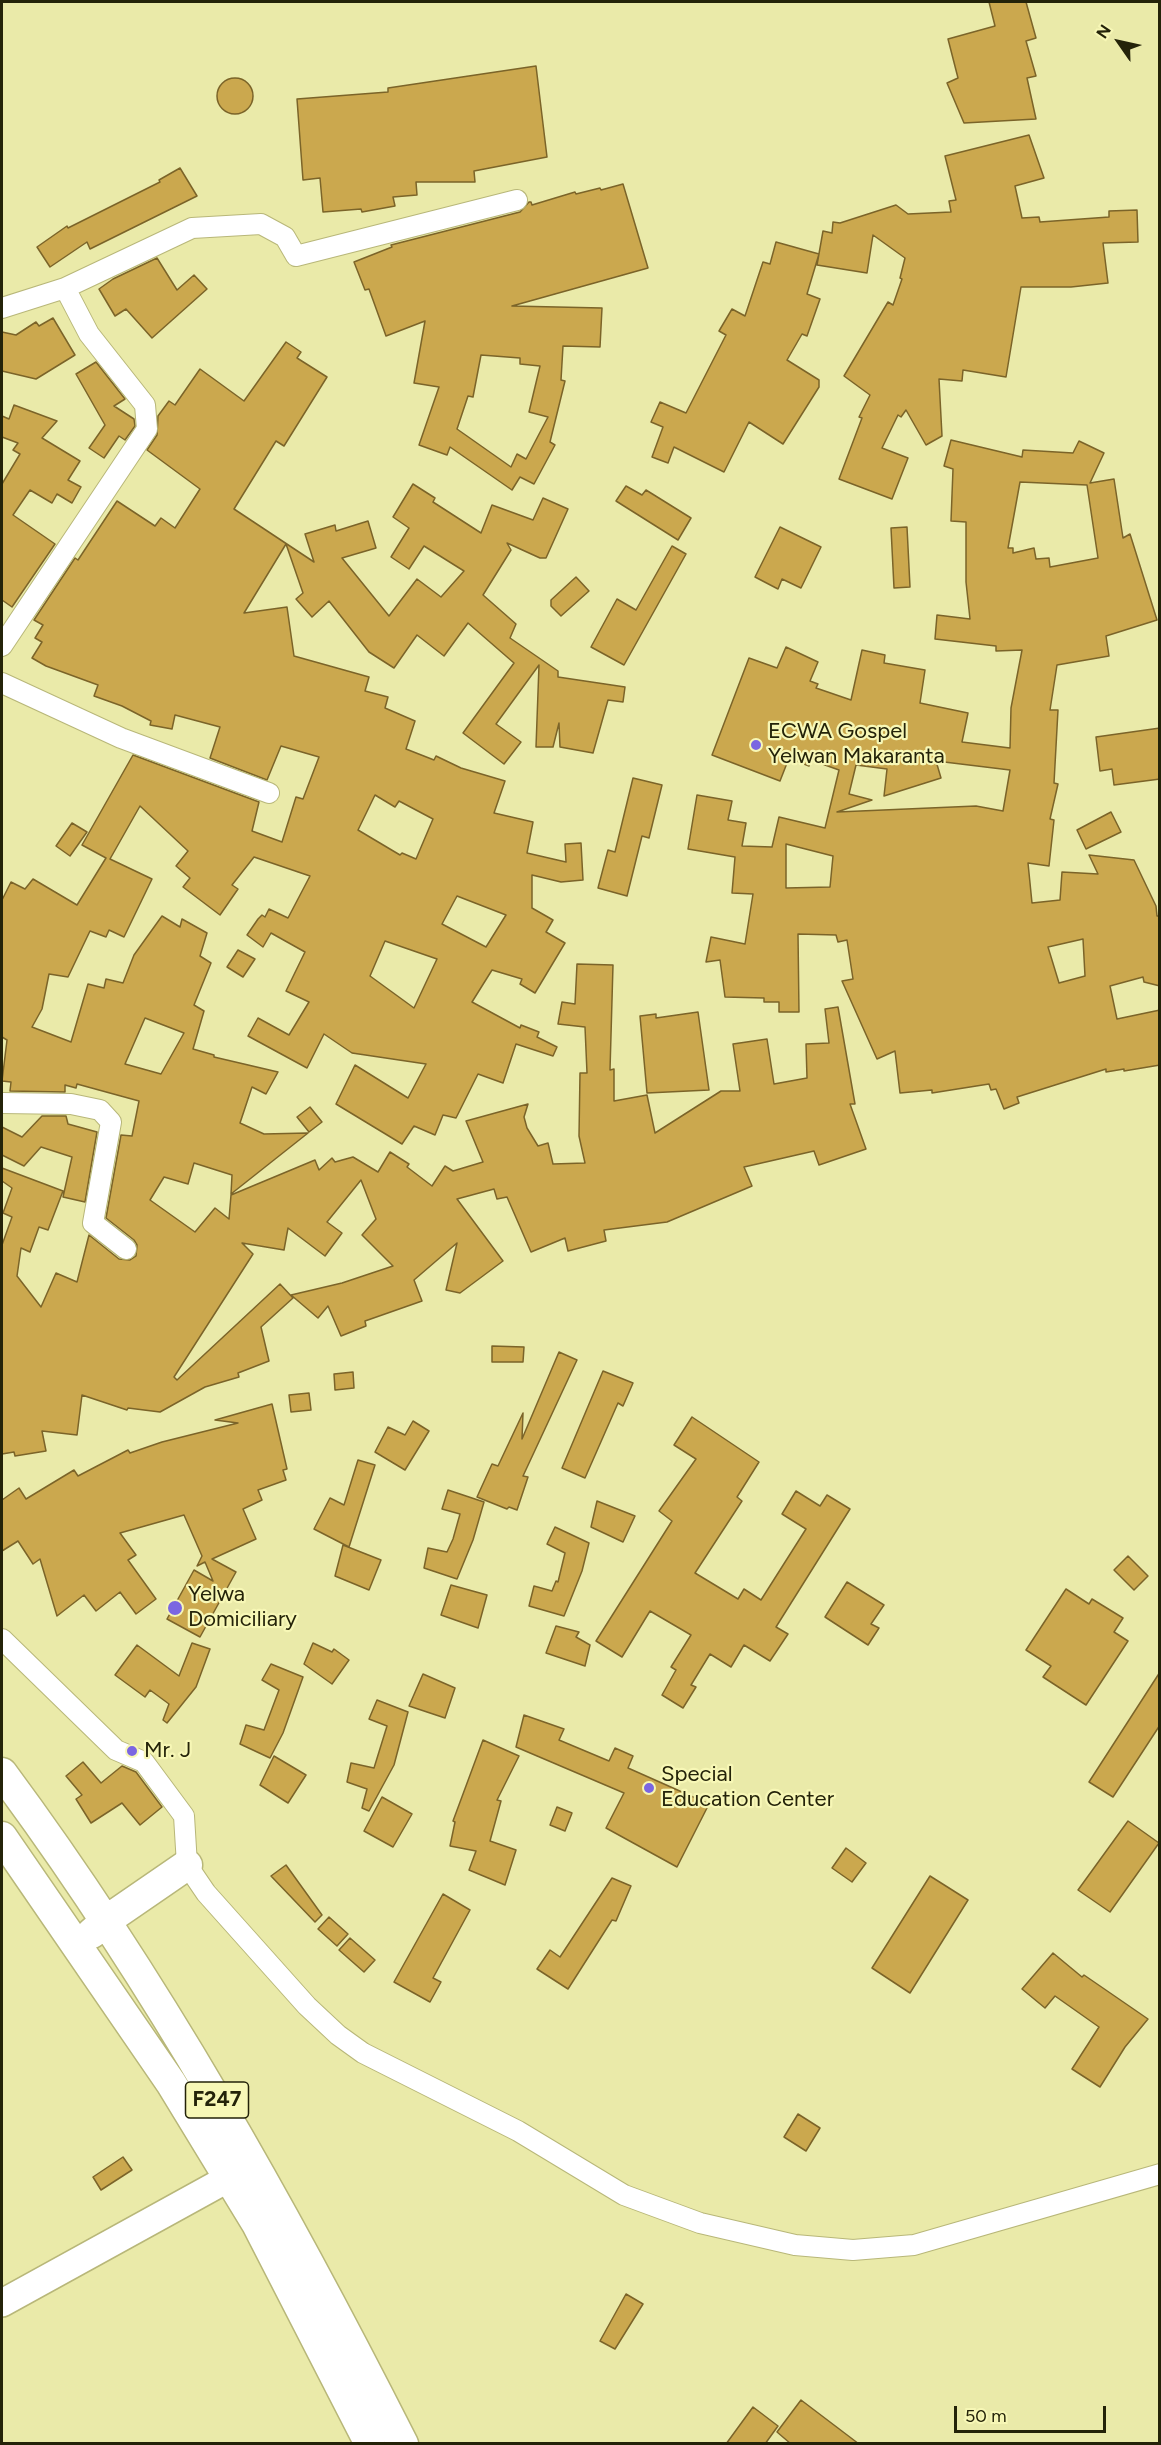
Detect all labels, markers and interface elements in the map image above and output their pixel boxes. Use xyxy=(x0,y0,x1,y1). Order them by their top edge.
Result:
north arrow xyxy=(1089,12,1149,72)
text: N xyxy=(1092,21,1115,42)
place label: ECWA Gospel Yelwan Makaranta xyxy=(768,719,945,770)
marker: ECWA Gospel Yelwan Makaranta xyxy=(749,738,763,752)
place label: Yelwa Domiciliary xyxy=(188,1582,297,1634)
marker: Yelwa Domiciliary xyxy=(166,1599,184,1617)
place label: Mr. J xyxy=(144,1738,191,1764)
marker: Mr. J xyxy=(125,1744,139,1758)
place label: Special Education Center xyxy=(661,1762,834,1814)
marker: Special Education Center xyxy=(642,1781,656,1795)
road number: F247 xyxy=(186,2082,248,2118)
scale bar xyxy=(957,2394,1108,2432)
text: 50 m xyxy=(965,2405,1007,2427)

